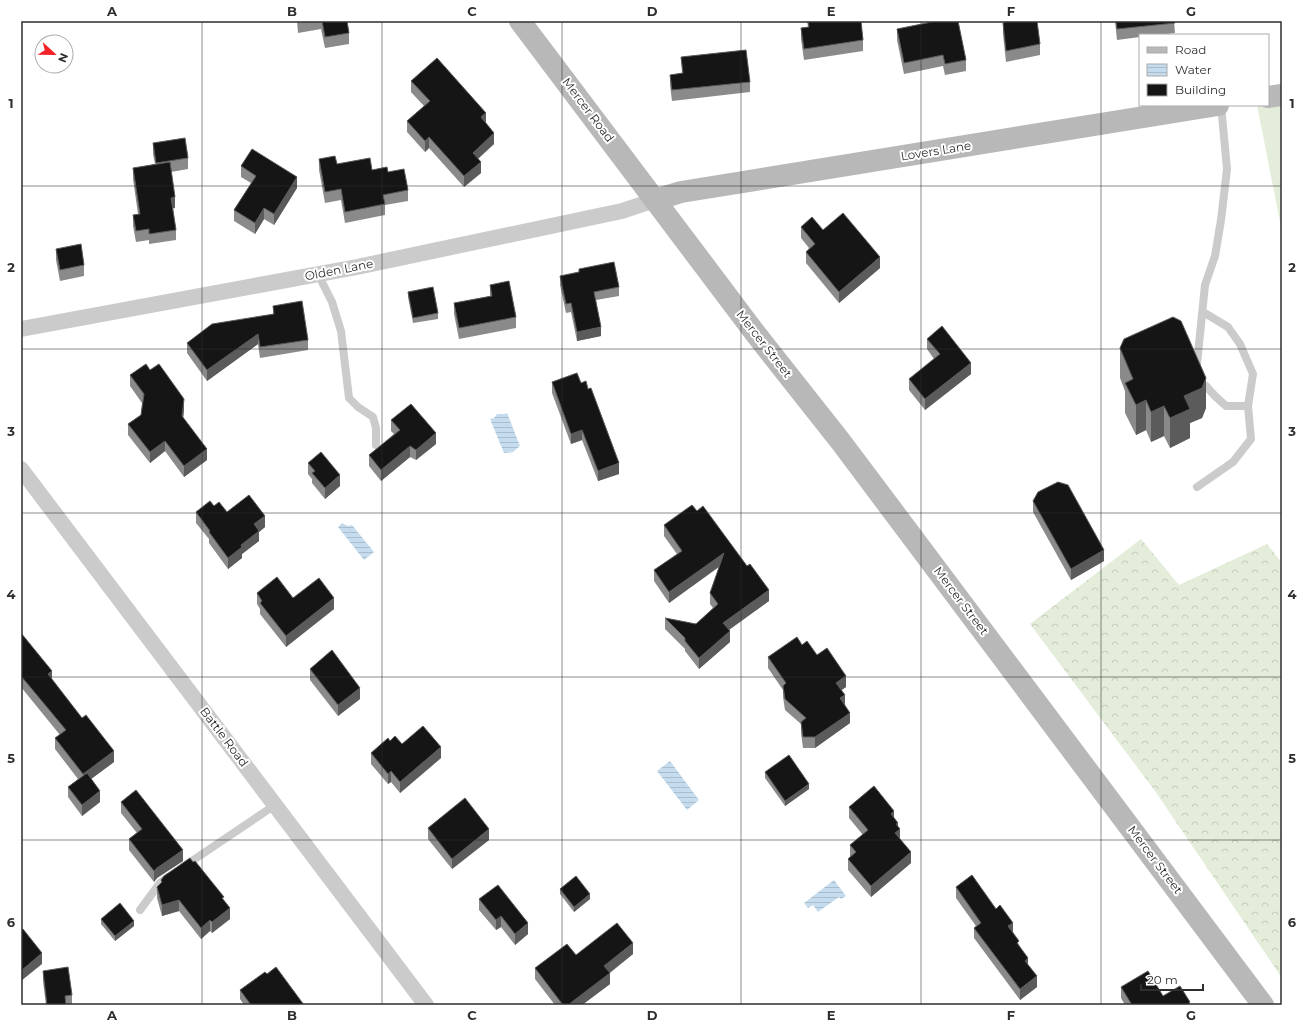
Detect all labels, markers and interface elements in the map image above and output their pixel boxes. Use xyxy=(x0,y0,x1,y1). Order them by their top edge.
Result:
text: A xyxy=(106,3,118,19)
text: B xyxy=(287,3,297,19)
text: C xyxy=(467,3,477,19)
text: D xyxy=(647,3,658,19)
text: E xyxy=(827,3,836,19)
text: F xyxy=(1007,3,1015,19)
text: G xyxy=(1186,3,1196,19)
north arrow xyxy=(34,34,74,74)
legend xyxy=(1139,34,1269,106)
text: Road xyxy=(1175,42,1206,57)
text: N xyxy=(55,51,71,64)
text: Water xyxy=(1175,62,1212,77)
street label: Mercer Road xyxy=(559,75,617,145)
text: Building xyxy=(1175,82,1226,97)
text: 1 xyxy=(8,95,14,111)
text: 1 xyxy=(1289,95,1295,111)
street label: Lovers Lane xyxy=(900,138,972,163)
street label: Olden Lane xyxy=(303,256,374,283)
text: 2 xyxy=(7,259,15,275)
text: 2 xyxy=(1288,259,1296,275)
street label: Mercer Street xyxy=(733,307,795,381)
text: 3 xyxy=(6,423,15,439)
text: 3 xyxy=(1287,423,1296,439)
street label: Mercer Street xyxy=(931,564,992,638)
text: 4 xyxy=(7,586,16,602)
text: 4 xyxy=(1288,586,1297,602)
street label: Battle Road xyxy=(197,704,252,769)
text: 5 xyxy=(7,750,15,766)
text: 5 xyxy=(1288,750,1296,766)
street label: Mercer Street xyxy=(1125,823,1186,897)
text: 6 xyxy=(7,914,16,930)
text: 6 xyxy=(1288,914,1297,930)
scale bar xyxy=(1141,966,1203,992)
text: 20 m xyxy=(1147,972,1178,987)
text: A xyxy=(106,1007,118,1023)
text: B xyxy=(287,1007,297,1023)
text: C xyxy=(467,1007,477,1023)
text: D xyxy=(647,1007,658,1023)
text: E xyxy=(827,1007,836,1023)
text: F xyxy=(1007,1007,1015,1023)
text: G xyxy=(1186,1007,1196,1023)

